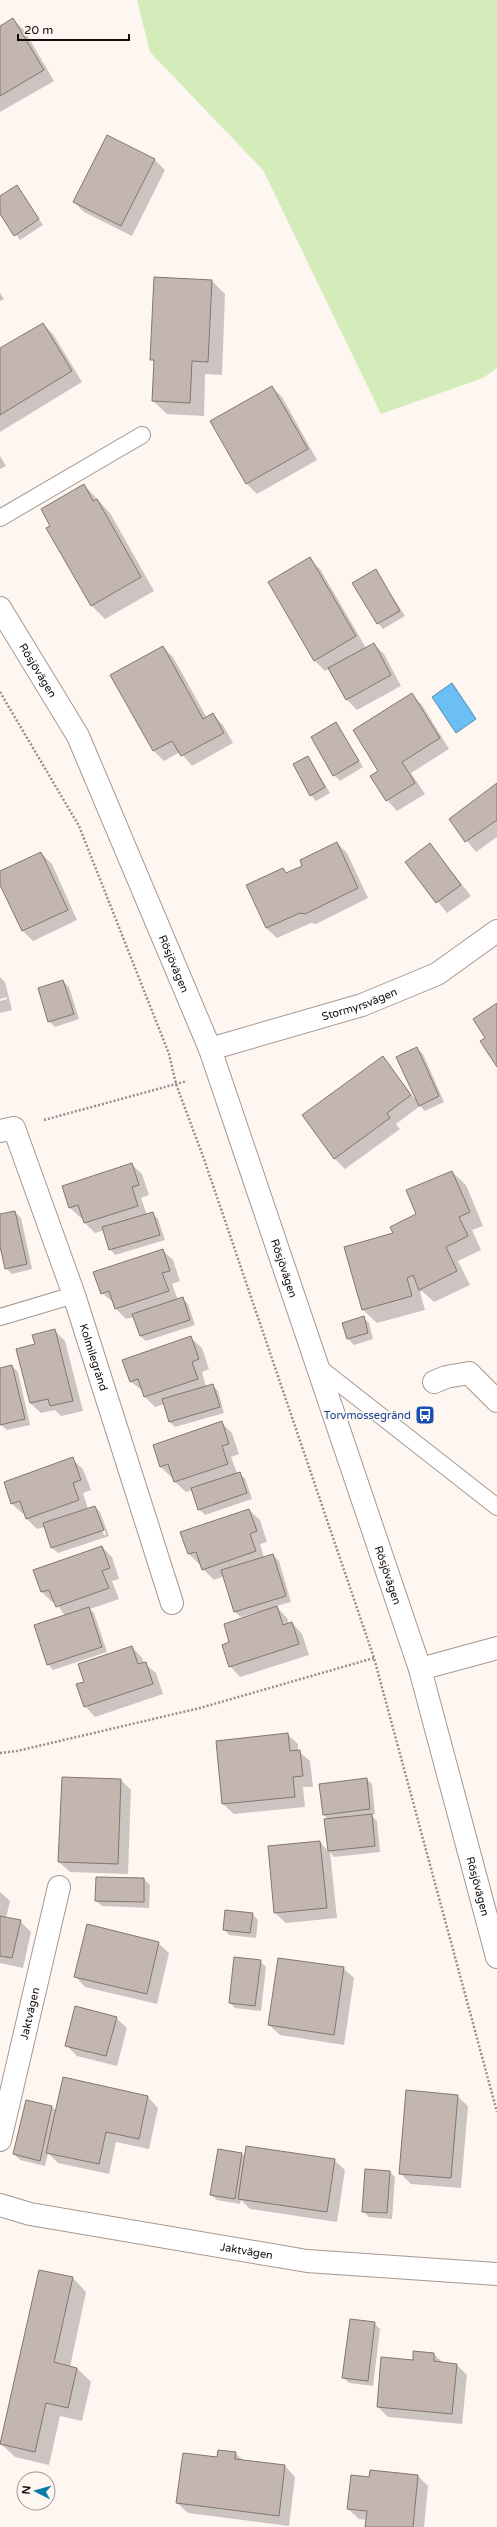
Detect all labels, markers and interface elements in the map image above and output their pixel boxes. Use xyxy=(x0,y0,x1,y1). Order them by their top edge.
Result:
scale bar xyxy=(18,16,129,42)
text: 20 m xyxy=(24,23,53,37)
street label: Rösjövägen xyxy=(17,641,59,700)
street label: Rösjövägen xyxy=(156,933,192,994)
street label: Stormyrsvägen xyxy=(320,985,399,1023)
street label: Rösjövägen xyxy=(268,1237,300,1299)
street label: Kolmilegränd xyxy=(77,1322,111,1392)
bus stop icon: Torvmossegränd xyxy=(414,1404,436,1426)
place label: Torvmossegränd xyxy=(324,1409,411,1422)
street label: Rösjövägen xyxy=(372,1544,404,1606)
street label: Rösjövägen xyxy=(464,1855,492,1917)
street label: Jaktvägen xyxy=(17,1986,42,2041)
street label: Jaktvägen xyxy=(219,2240,274,2262)
north arrow xyxy=(16,2471,56,2511)
text: N xyxy=(20,2485,33,2495)

